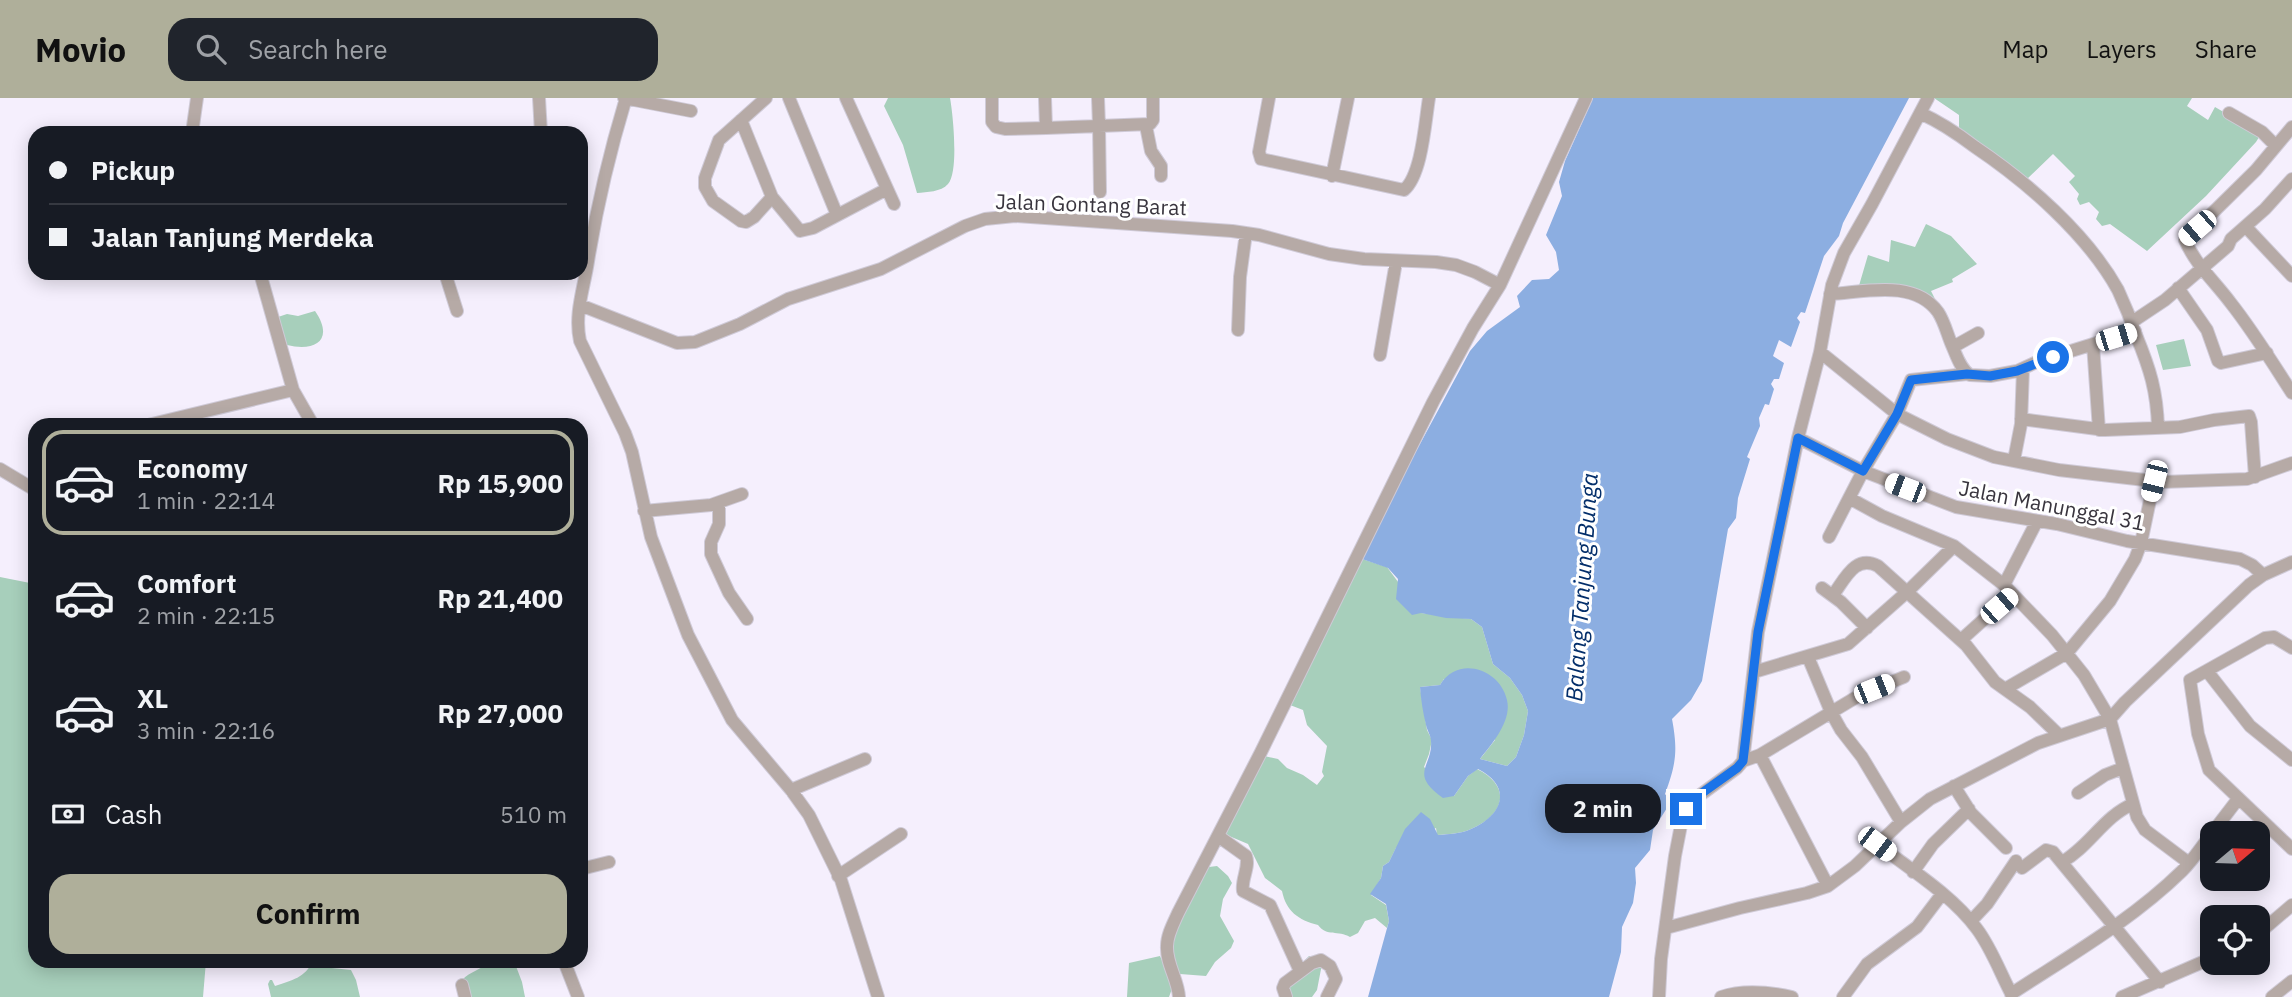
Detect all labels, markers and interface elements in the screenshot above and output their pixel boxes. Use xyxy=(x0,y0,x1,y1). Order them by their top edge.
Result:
search box xyxy=(168,18,658,81)
text: Movio xyxy=(35,28,126,71)
icon: search xyxy=(192,30,230,68)
text: Search here xyxy=(248,32,388,66)
text: Map xyxy=(2002,33,2049,65)
text: Layers xyxy=(2087,33,2157,65)
text: Share xyxy=(2195,33,2257,65)
text: Pickup xyxy=(91,153,175,187)
street label: Jalan Gontang Barat xyxy=(995,187,1187,221)
car xyxy=(2175,206,2220,250)
text: Jalan Tanjung Merdeka xyxy=(91,220,374,254)
car xyxy=(2093,321,2140,353)
route start xyxy=(2037,341,2069,373)
icon: car xyxy=(53,451,116,514)
text: Economy xyxy=(137,451,248,485)
car xyxy=(2139,458,2170,504)
text: Rp 15,900 xyxy=(437,466,563,500)
car xyxy=(1882,471,1929,505)
water label: Balang Tanjung Bunga xyxy=(1558,472,1604,702)
street label: Jalan Manunggal 31 xyxy=(1957,473,2147,537)
text: 1 min · 22:14 xyxy=(137,485,275,515)
icon: car xyxy=(53,566,116,629)
text: Comfort xyxy=(137,566,236,600)
text: Rp 21,400 xyxy=(437,581,563,615)
car xyxy=(1977,584,2022,628)
text: 2 min · 22:15 xyxy=(137,600,275,630)
car xyxy=(1851,671,1898,707)
icon: car xyxy=(53,681,116,744)
text: XL xyxy=(137,681,168,715)
text: Rp 27,000 xyxy=(437,696,563,730)
text: 3 min · 22:16 xyxy=(137,715,275,745)
callout: 2 min xyxy=(1546,784,1662,834)
text: 2 min xyxy=(1573,793,1633,823)
route end xyxy=(1670,793,1702,825)
icon: cash xyxy=(49,795,87,833)
text: Cash xyxy=(105,797,162,831)
text: 510 m xyxy=(500,799,567,829)
north arrow xyxy=(2200,821,2270,891)
map controls xyxy=(2200,821,2270,975)
car xyxy=(1854,823,1901,865)
button: Confirm xyxy=(49,874,567,954)
button: locate xyxy=(2200,905,2270,975)

